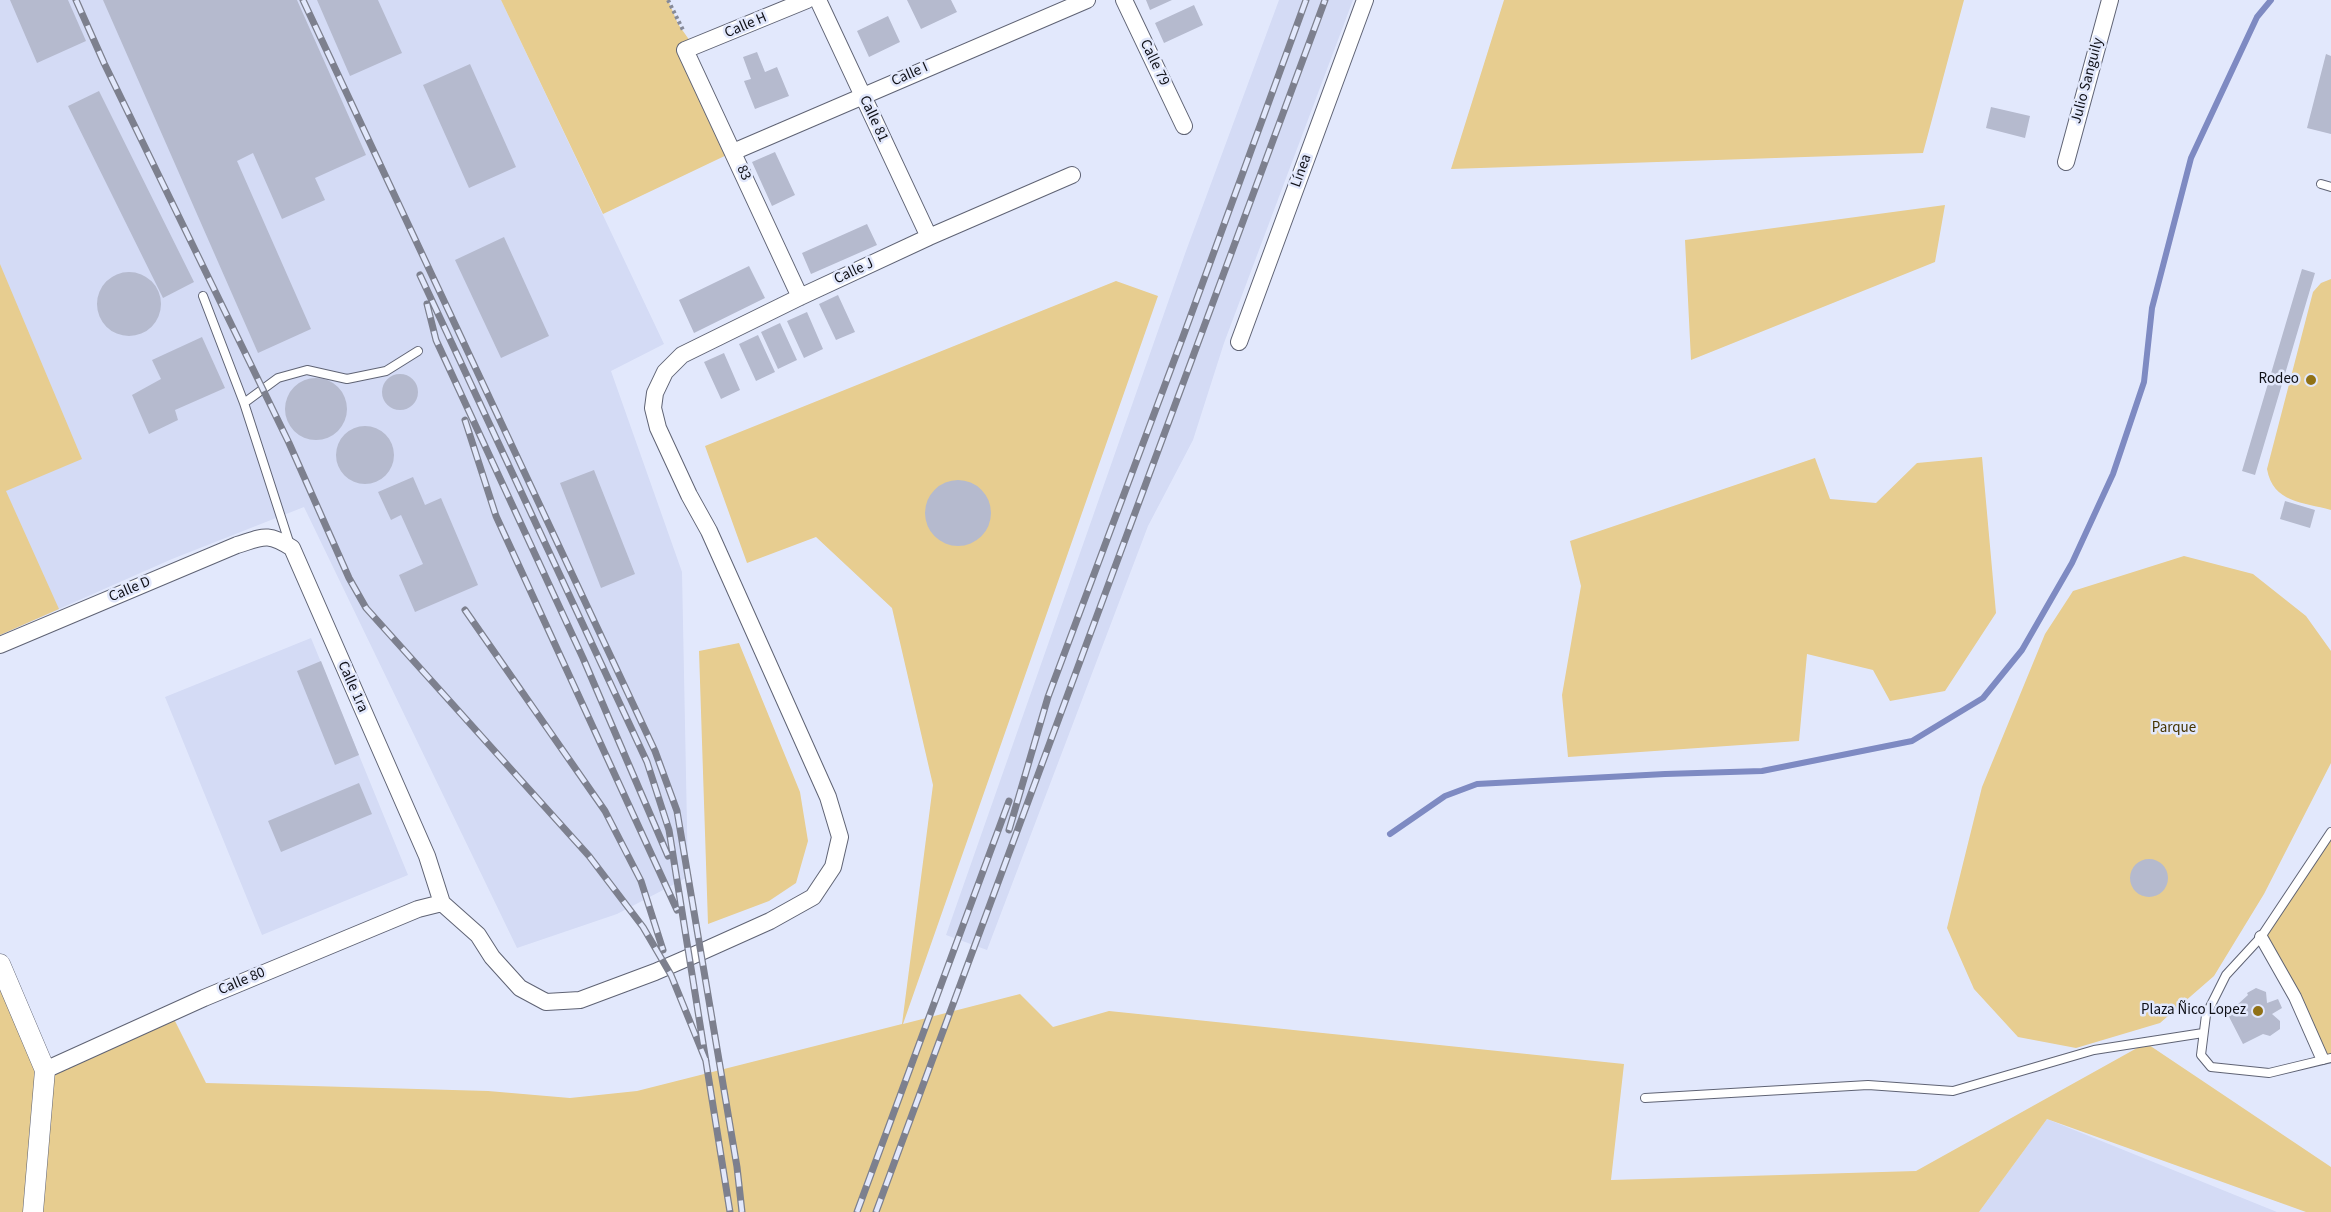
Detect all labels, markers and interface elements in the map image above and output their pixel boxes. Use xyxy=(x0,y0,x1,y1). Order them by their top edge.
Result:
street label: Calle H xyxy=(722,9,770,43)
street label: Julio Sanguily xyxy=(2068,36,2108,126)
street label: Calle 79 xyxy=(1135,37,1173,89)
street label: Calle I xyxy=(889,59,931,91)
street label: Calle 81 xyxy=(854,93,892,145)
street label: Línea xyxy=(1288,152,1316,190)
street label: 83 xyxy=(732,162,754,184)
street label: Calle J xyxy=(831,255,877,289)
place label: Rodeo xyxy=(2259,371,2299,389)
marker: Rodeo xyxy=(2304,373,2318,387)
street label: Calle D xyxy=(106,573,154,607)
street label: Calle 1ra xyxy=(333,659,371,715)
park label: Parque xyxy=(2152,720,2196,738)
street label: Calle 80 xyxy=(216,964,268,1000)
place label: Plaza Ñico Lopez xyxy=(2141,1002,2246,1020)
marker: Plaza Ñico Lopez xyxy=(2251,1004,2265,1018)

